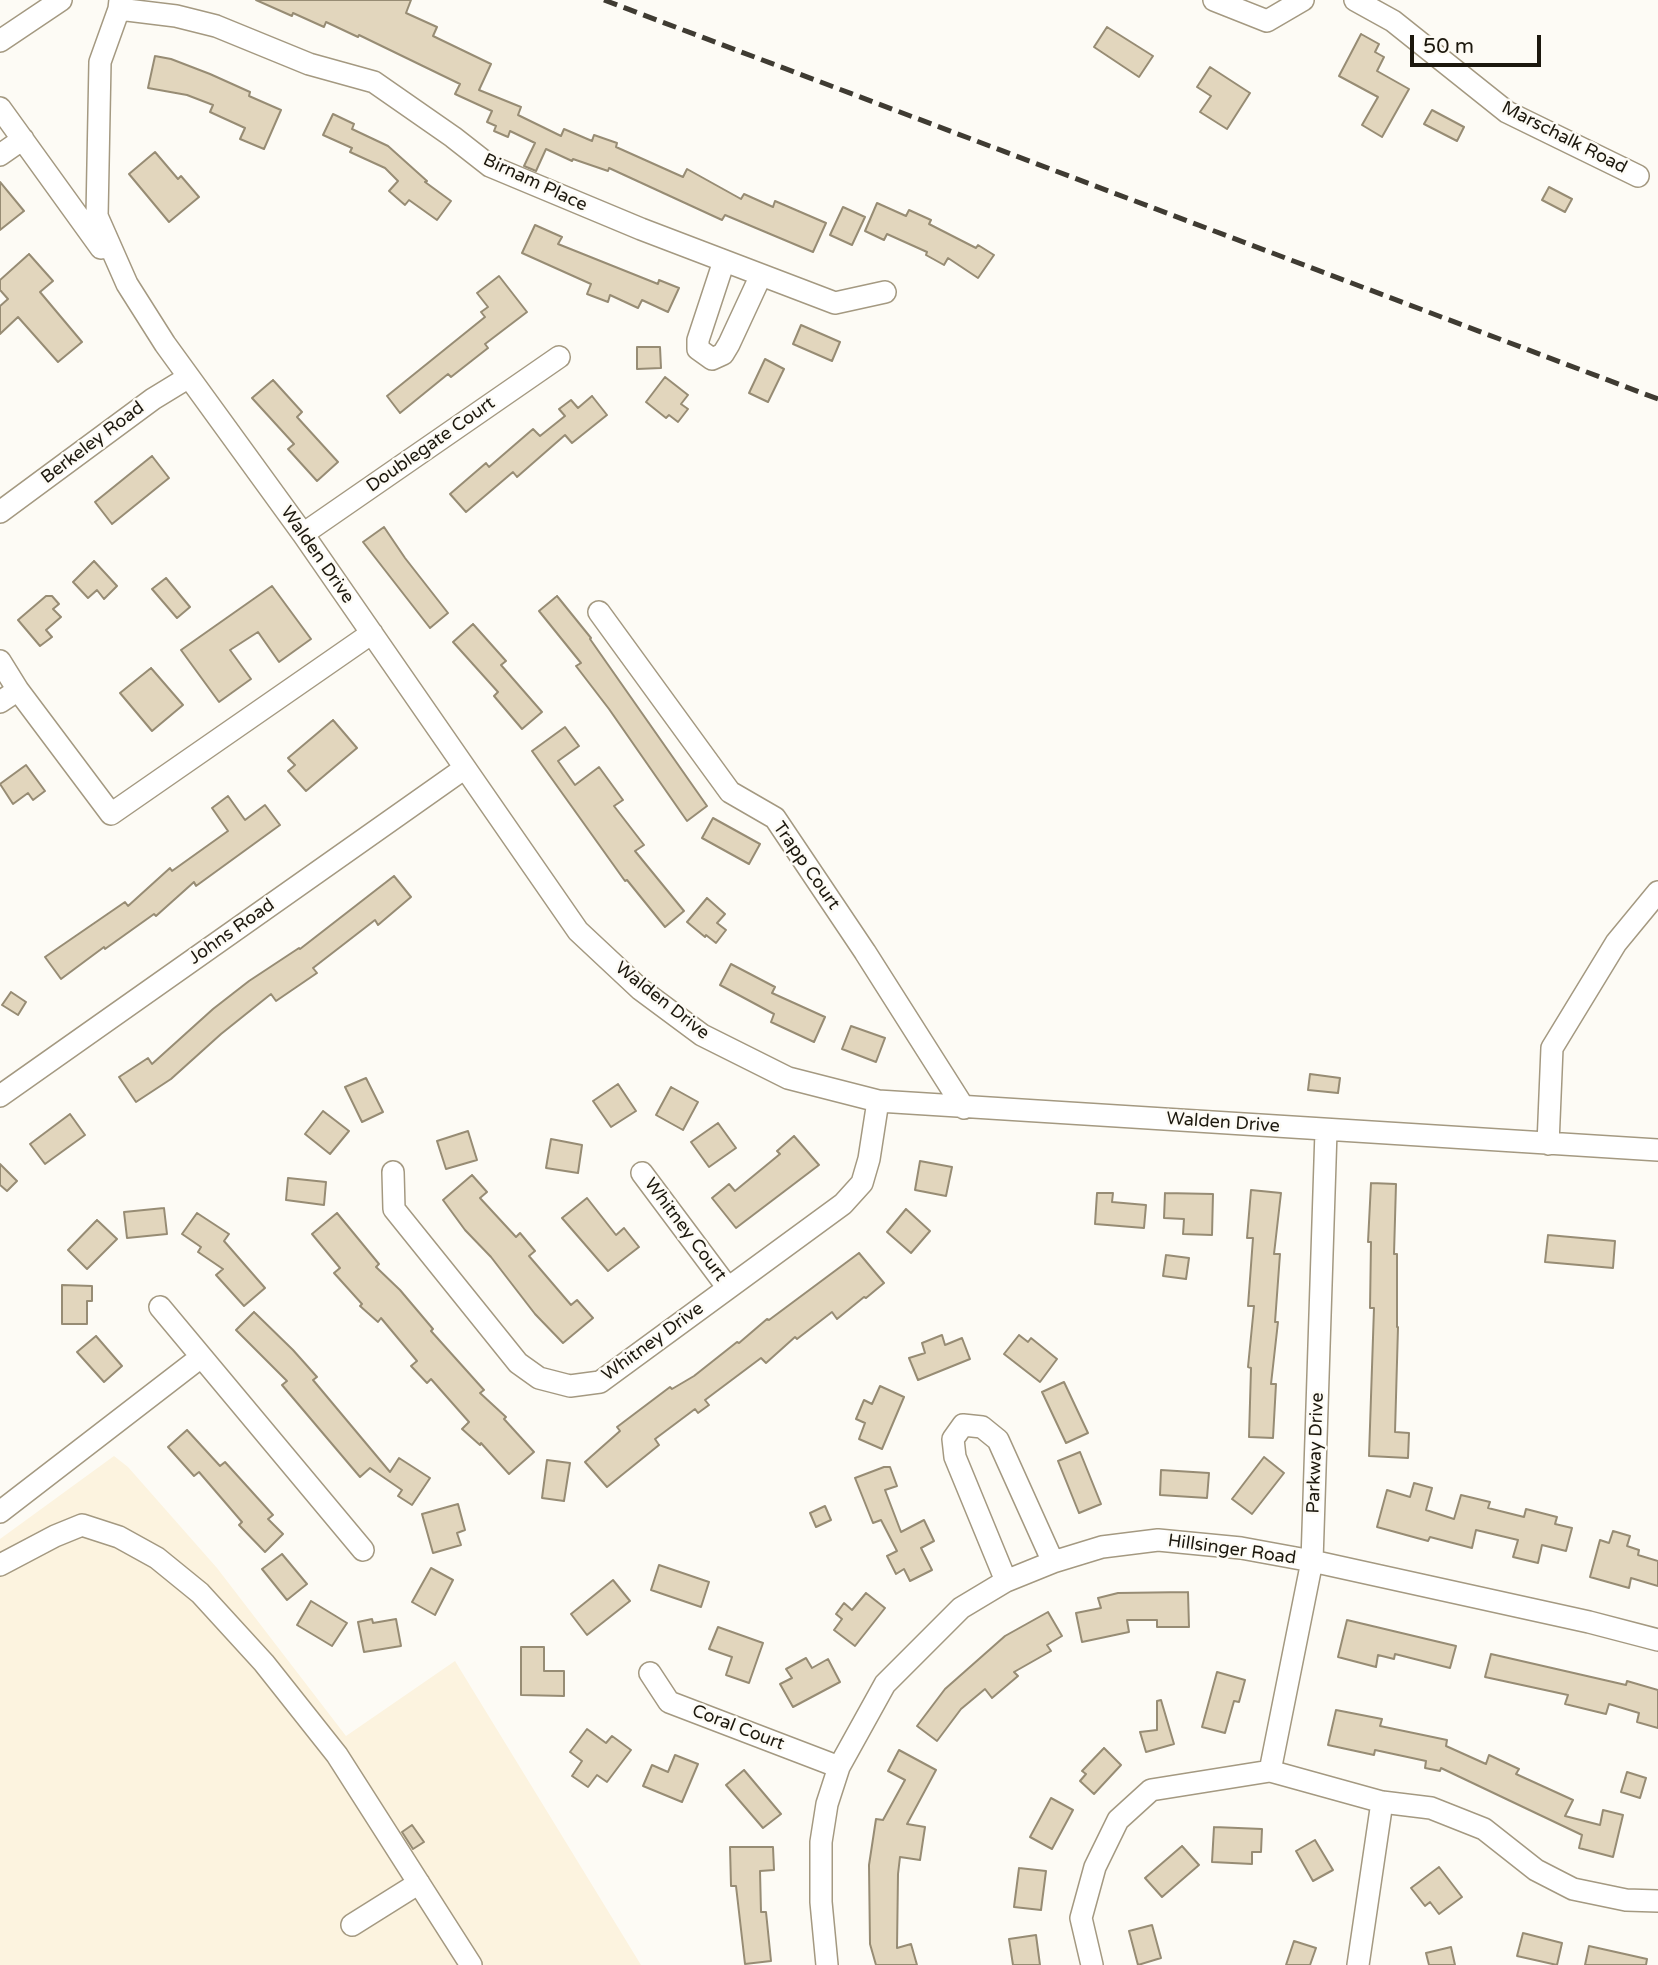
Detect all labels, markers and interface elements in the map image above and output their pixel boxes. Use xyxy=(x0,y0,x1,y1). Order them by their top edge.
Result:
scale bar xyxy=(1413,21,1544,65)
text: 50 m xyxy=(1423,34,1474,59)
street label: Marschalk Road xyxy=(1498,97,1630,179)
street label: Birnam Place xyxy=(480,149,590,217)
street label: Doublegate Court xyxy=(363,393,499,497)
street label: Berkeley Road xyxy=(37,397,149,489)
street label: Walden Drive xyxy=(276,502,358,608)
street label: Trapp Court xyxy=(768,818,844,914)
street label: Johns Road xyxy=(185,895,279,969)
street label: Walden Drive xyxy=(611,958,713,1044)
street label: Walden Drive xyxy=(1166,1108,1280,1138)
street label: Whitney Court xyxy=(639,1174,731,1286)
street label: Whitney Drive xyxy=(598,1298,708,1386)
street label: Parkway Drive xyxy=(1303,1392,1329,1514)
street label: Hillsinger Road xyxy=(1166,1530,1298,1570)
street label: Coral Court xyxy=(689,1700,787,1756)

